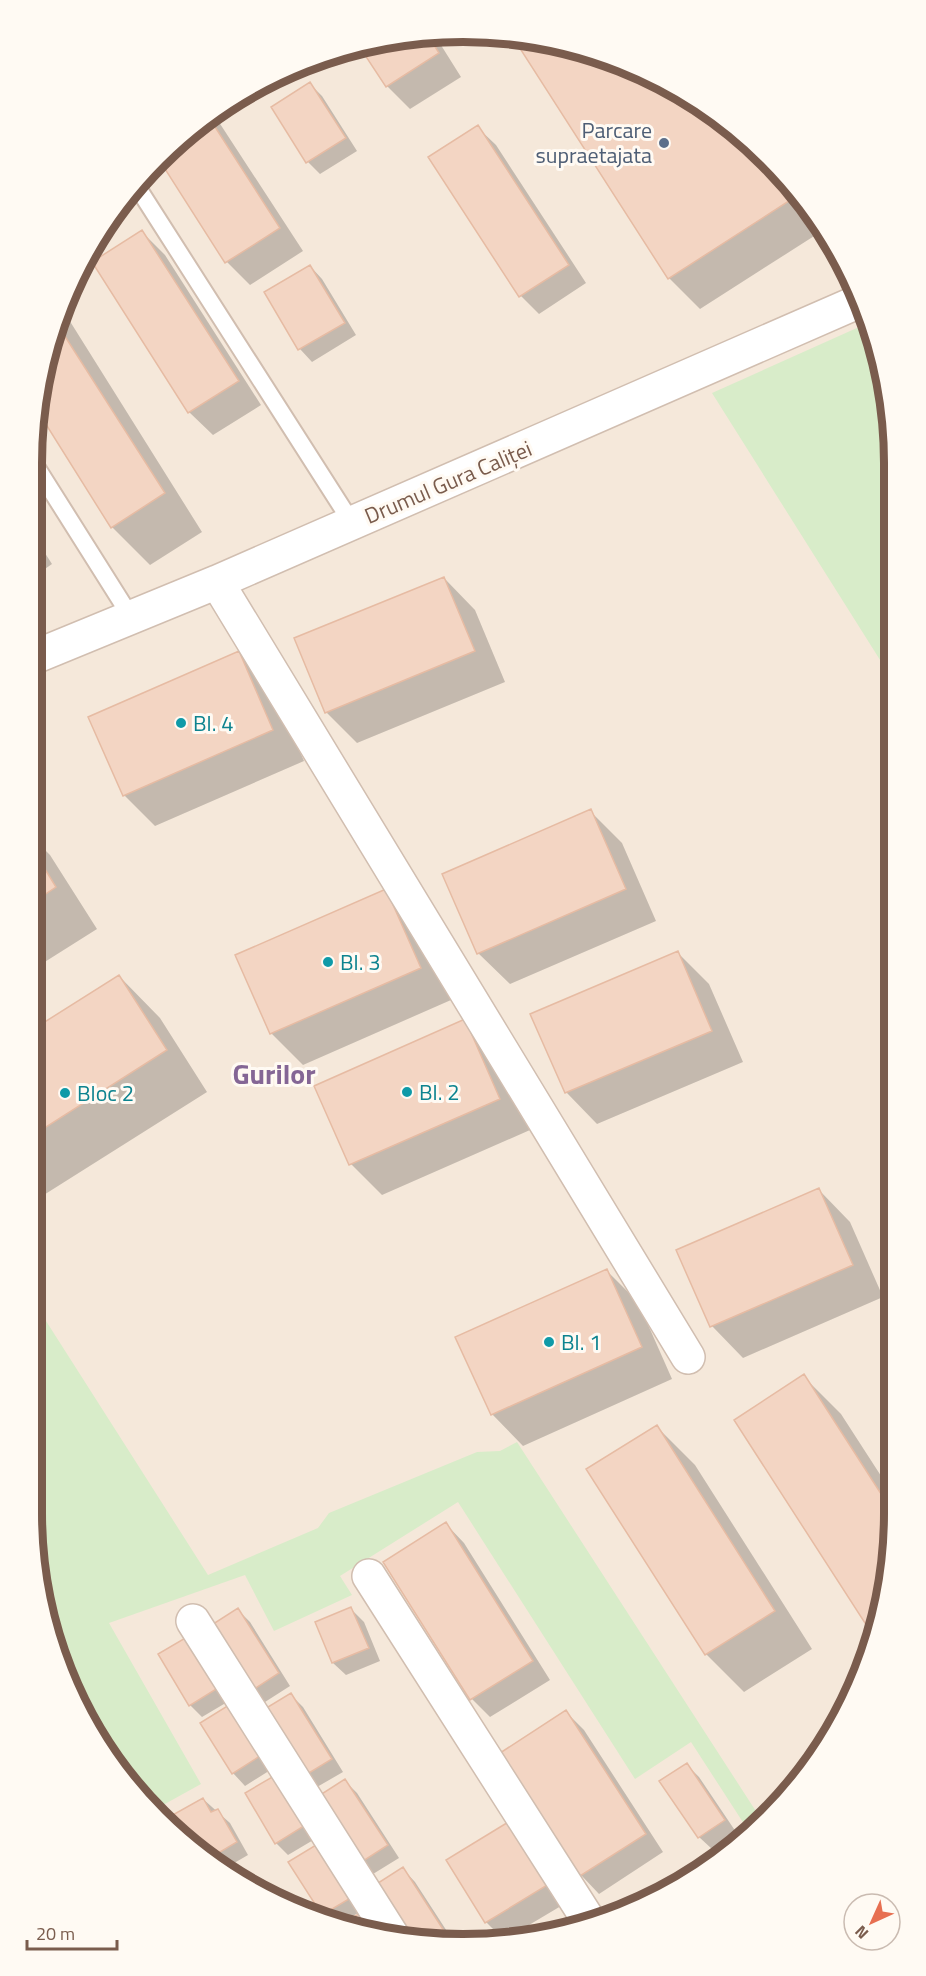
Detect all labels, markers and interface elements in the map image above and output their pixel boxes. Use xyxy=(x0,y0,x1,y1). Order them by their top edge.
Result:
place label: Parcare supraetajata xyxy=(535,113,652,172)
marker: Parcare supraetajata xyxy=(657,136,671,150)
street label: Drumul Gura Caliței xyxy=(359,431,537,533)
place label: Bl. 4 xyxy=(193,706,234,740)
marker: Bl. 4 xyxy=(174,716,188,730)
place label: Bl. 3 xyxy=(340,945,381,979)
marker: Bl. 3 xyxy=(321,955,335,969)
district label: Gurilor xyxy=(232,1052,316,1095)
place label: Bl. 2 xyxy=(419,1075,460,1109)
place label: Bloc 2 xyxy=(77,1076,134,1110)
marker: Bl. 2 xyxy=(400,1085,414,1099)
marker: Bloc 2 xyxy=(58,1086,72,1100)
place label: Bl. 1 xyxy=(561,1325,602,1359)
marker: Bl. 1 xyxy=(542,1335,556,1349)
north arrow xyxy=(842,1892,902,1952)
scale bar xyxy=(27,1913,117,1951)
text: 20 m xyxy=(36,1920,75,1947)
text: N xyxy=(849,1920,874,1945)

